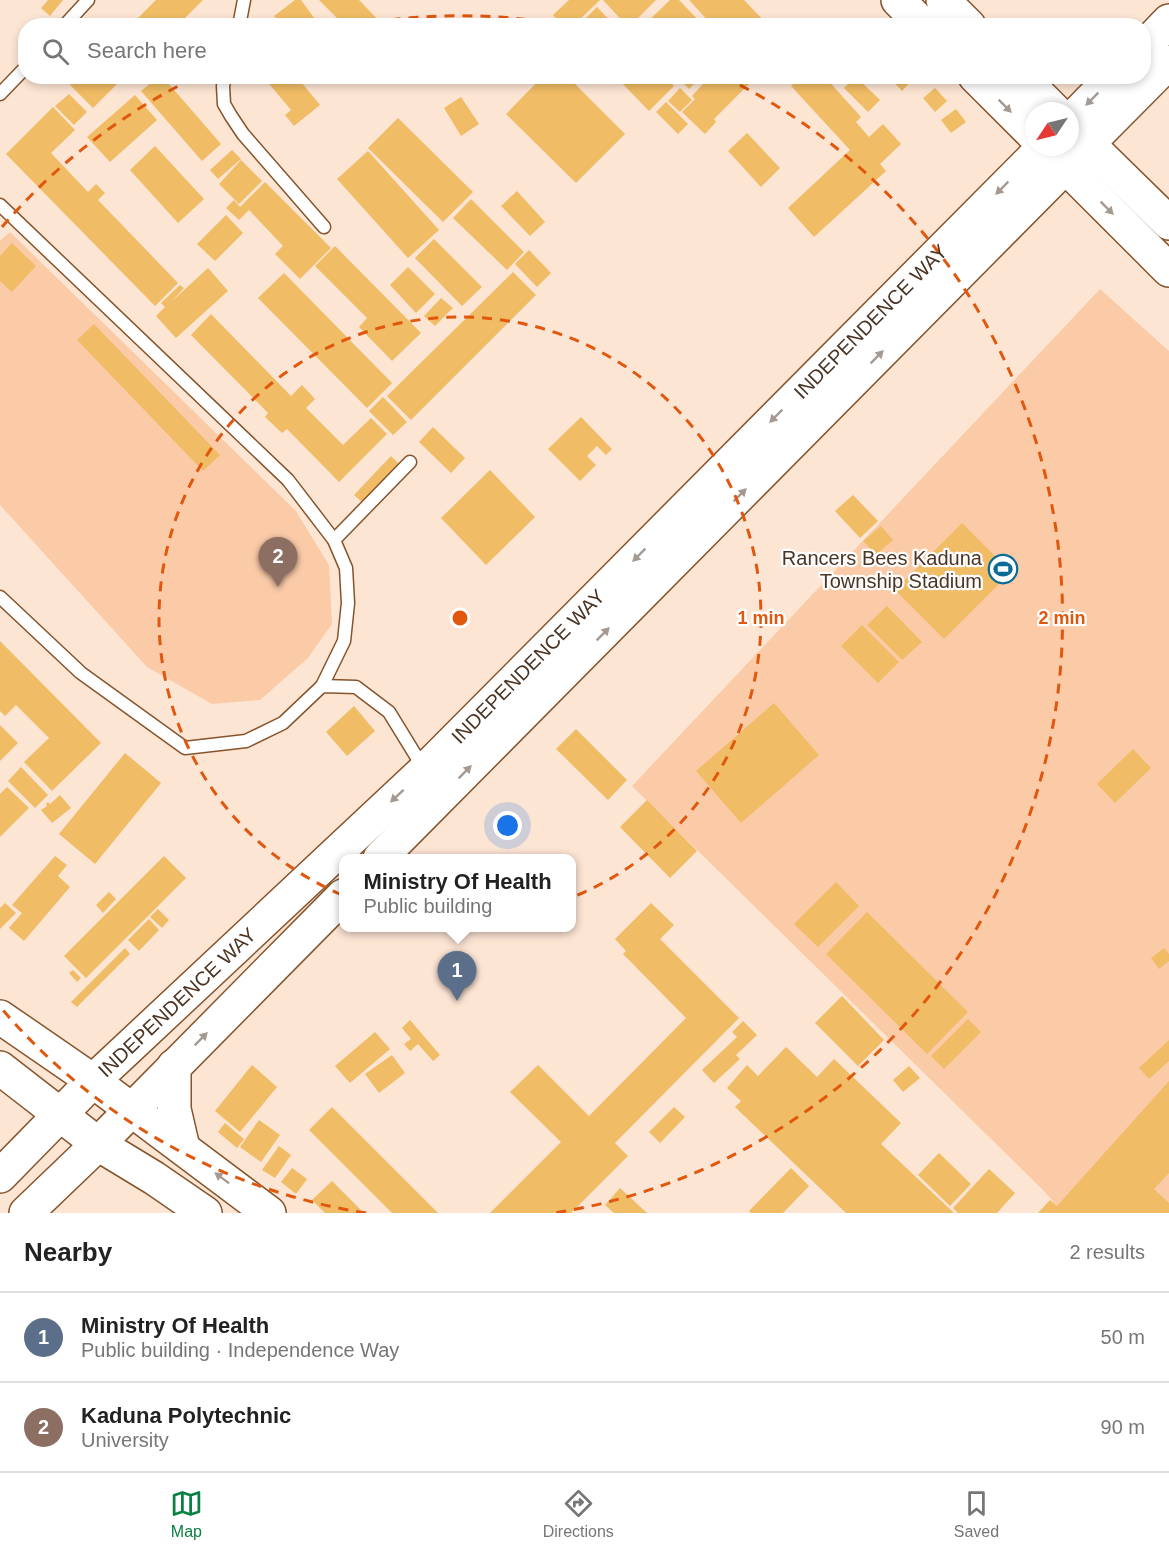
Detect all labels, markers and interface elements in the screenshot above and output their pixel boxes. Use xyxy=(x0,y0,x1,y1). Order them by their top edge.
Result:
search box xyxy=(18,18,1151,84)
icon: search xyxy=(39,35,72,68)
text: Search here xyxy=(87,38,207,63)
one-way arrow xyxy=(1086,91,1100,105)
one-way arrow xyxy=(997,98,1011,112)
north arrow xyxy=(1025,102,1079,156)
one-way arrow xyxy=(996,181,1010,195)
one-way arrow xyxy=(1099,200,1113,214)
street label: INDEPENDENCE WAY xyxy=(789,240,952,403)
one-way arrow xyxy=(870,349,884,364)
one-way arrow xyxy=(769,409,783,424)
one-way arrow xyxy=(732,489,746,503)
pin: 2 xyxy=(258,538,298,587)
one-way arrow xyxy=(632,547,646,561)
place label: Rancers Bees Kaduna Township Stadium xyxy=(782,547,983,592)
sports icon: Rancers Bees Kaduna Township Stadium xyxy=(987,553,1019,585)
street label: INDEPENDENCE WAY xyxy=(447,585,609,748)
centre of rings xyxy=(450,608,470,628)
text: 1 min xyxy=(737,608,785,628)
text: 2 min xyxy=(1038,608,1086,628)
one-way arrow xyxy=(595,627,609,641)
one-way arrow xyxy=(458,766,472,780)
one-way arrow xyxy=(390,789,404,803)
your location xyxy=(493,811,522,840)
popup xyxy=(339,854,576,932)
text: Ministry Of Health xyxy=(363,869,552,894)
text: Public building xyxy=(363,895,492,917)
street label: INDEPENDENCE WAY xyxy=(94,923,260,1081)
pin: 1 xyxy=(438,952,476,1001)
one-way arrow xyxy=(194,1032,208,1046)
one-way arrow xyxy=(215,1172,230,1184)
text: Nearby xyxy=(24,1237,112,1267)
text: 2 results xyxy=(1069,1241,1145,1263)
text: Ministry Of Health xyxy=(81,1313,269,1338)
text: 1 xyxy=(38,1326,49,1348)
text: 50 m xyxy=(1101,1326,1145,1348)
text: Public building · Independence Way xyxy=(81,1339,399,1361)
text: Kaduna Polytechnic xyxy=(81,1403,291,1428)
text: 2 xyxy=(38,1416,49,1438)
text: 90 m xyxy=(1101,1416,1145,1438)
text: University xyxy=(81,1429,169,1451)
tab: Map xyxy=(170,1487,203,1541)
tab: Directions xyxy=(543,1487,614,1541)
tab: Saved xyxy=(954,1487,999,1541)

